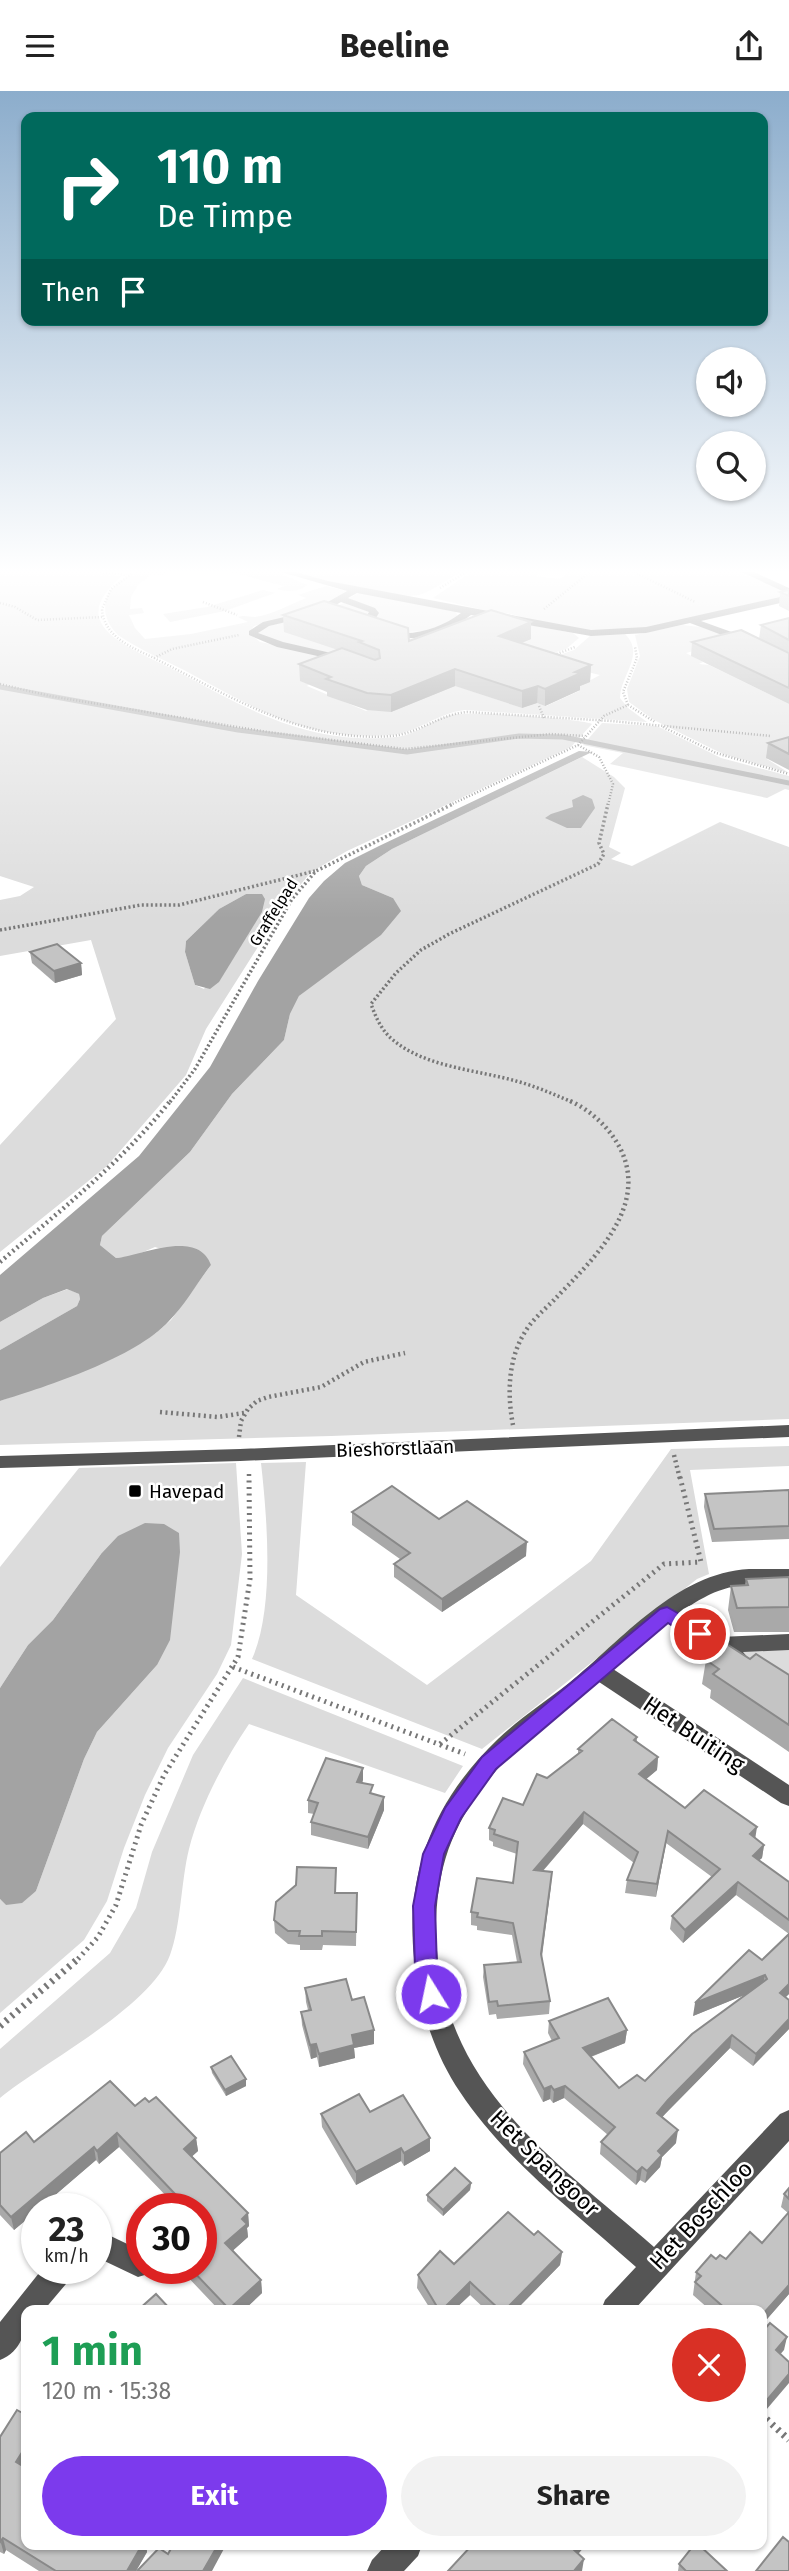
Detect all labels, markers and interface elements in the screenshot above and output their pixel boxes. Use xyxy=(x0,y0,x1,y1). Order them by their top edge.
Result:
icon: menu xyxy=(21,27,59,65)
text: Beeline xyxy=(340,27,449,65)
icon: share xyxy=(730,27,768,65)
text: 110 m xyxy=(157,137,283,196)
icon: right xyxy=(42,140,133,231)
text: De Timpe xyxy=(157,197,293,235)
icon: arrive xyxy=(114,273,152,311)
text: Then xyxy=(42,277,100,308)
map controls xyxy=(696,347,766,501)
button: sound xyxy=(696,347,766,417)
button: search xyxy=(696,431,766,501)
street label: Graffelpad xyxy=(245,875,302,950)
street label: Bieshorstlaan xyxy=(336,1435,454,1462)
place label: Havepad xyxy=(149,1480,224,1503)
marker: Havepad xyxy=(127,1483,143,1499)
pin xyxy=(670,1604,730,1664)
icon: arrive xyxy=(681,1615,719,1653)
street label: Het Buiting xyxy=(638,1690,750,1778)
position arrow xyxy=(394,1957,468,2031)
street label: Het Spangoor xyxy=(484,2104,606,2222)
street label: Het Boschloo xyxy=(643,2155,759,2275)
speed limit sign: 30 xyxy=(126,2193,217,2284)
text: 23 xyxy=(48,2208,85,2250)
text: km/h xyxy=(44,2245,89,2267)
text: 1 min xyxy=(42,2326,143,2376)
button: close xyxy=(672,2328,746,2402)
text: 120 m · 15:38 xyxy=(42,2377,171,2405)
button: Exit xyxy=(42,2456,387,2536)
button: Share xyxy=(401,2456,746,2536)

